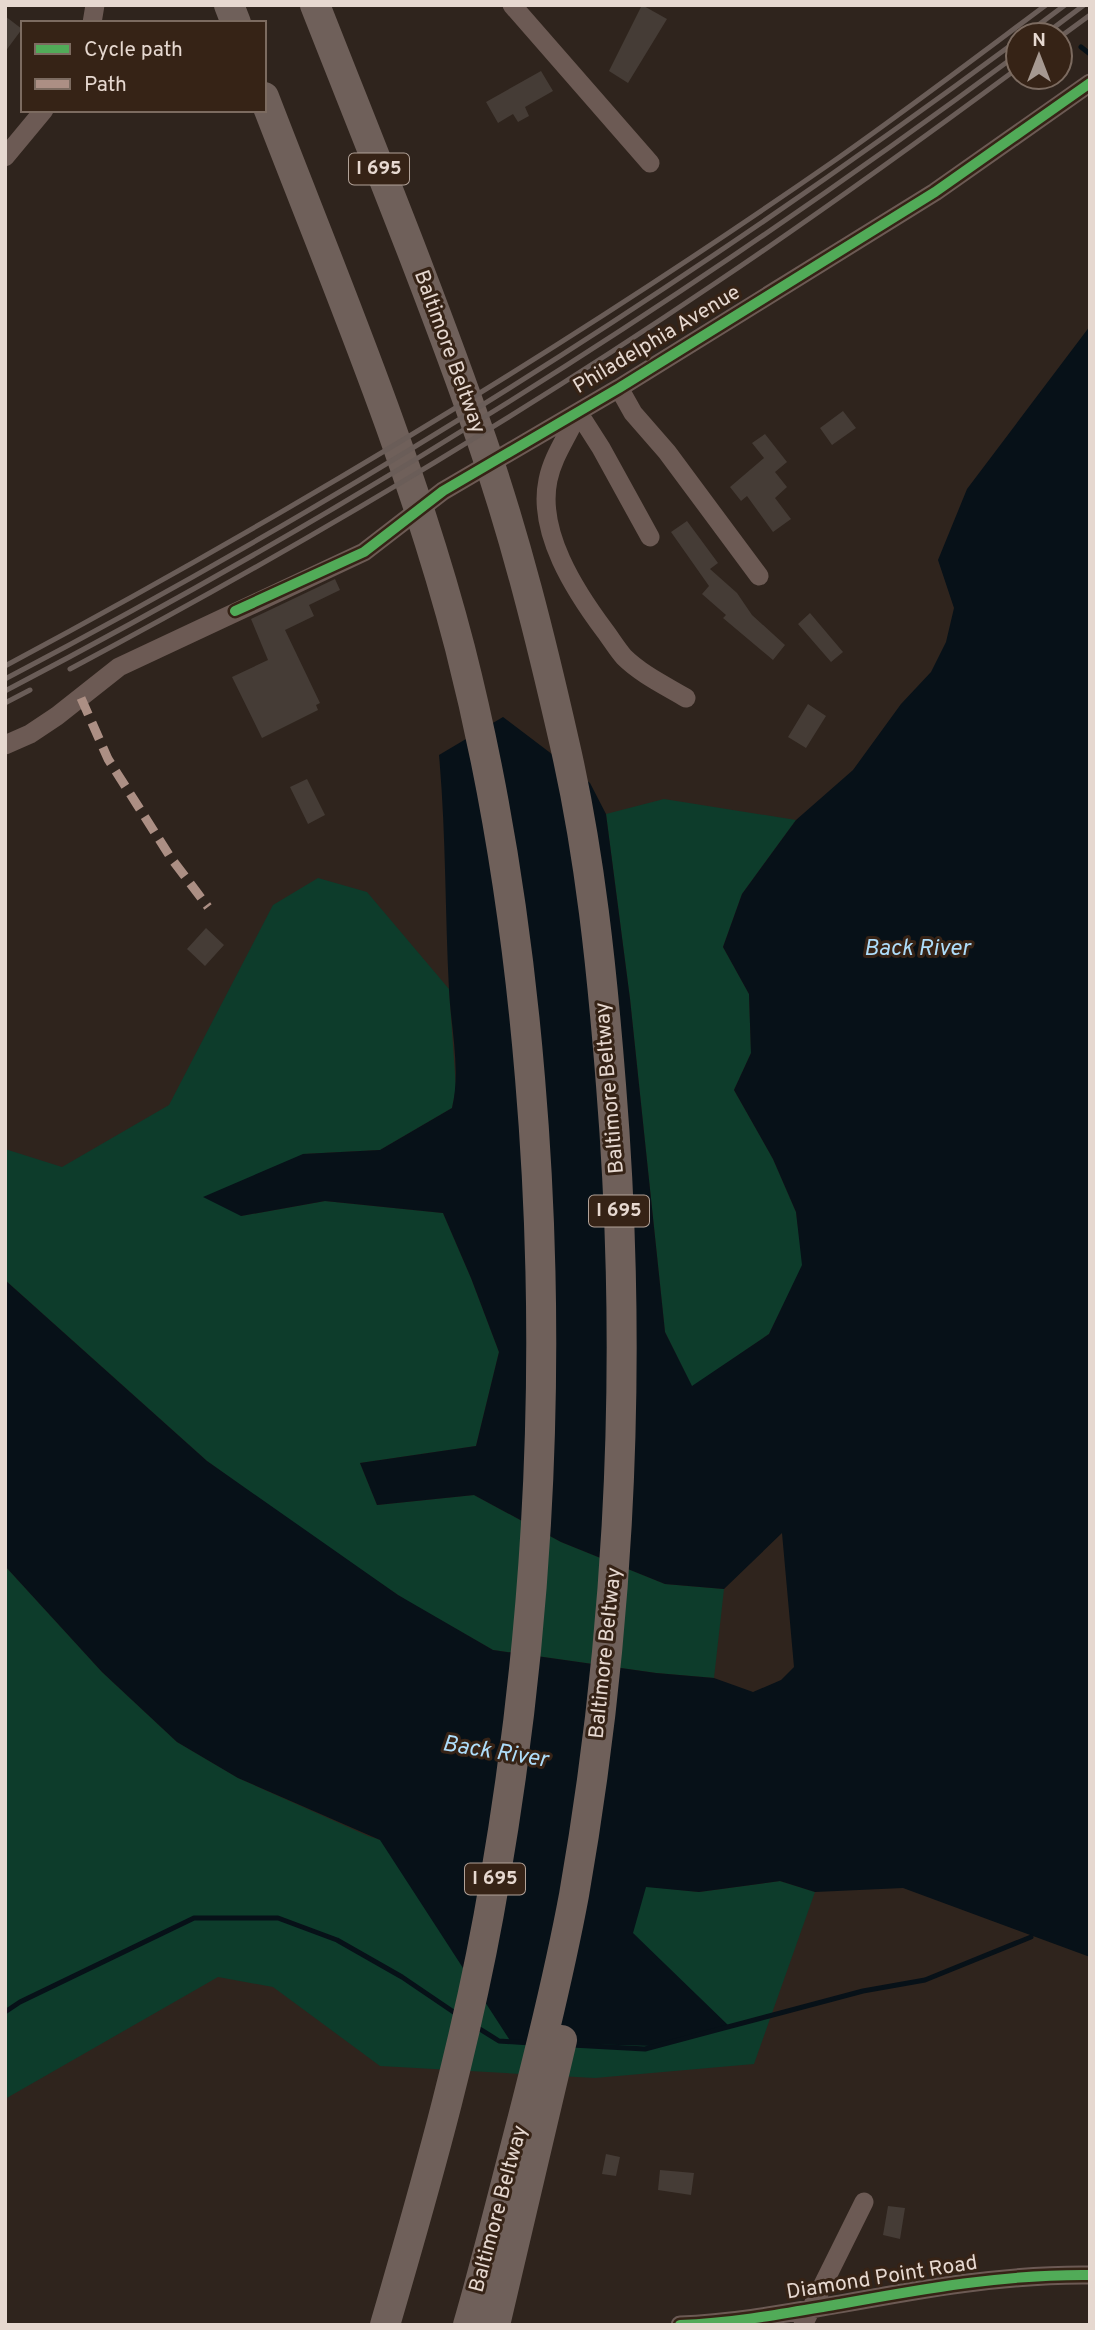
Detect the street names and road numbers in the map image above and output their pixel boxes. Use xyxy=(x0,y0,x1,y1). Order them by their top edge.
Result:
road number: I 695 xyxy=(349,154,409,184)
street label: Baltimore Beltway xyxy=(407,266,491,438)
street label: Philadelphia Avenue xyxy=(569,279,745,401)
street label: Baltimore Beltway xyxy=(589,1001,631,1175)
road number: I 695 xyxy=(589,1196,649,1226)
street label: Baltimore Beltway xyxy=(584,1566,628,1740)
road number: I 695 xyxy=(465,1864,525,1895)
street label: Baltimore Beltway xyxy=(464,2122,534,2296)
street label: Diamond Point Road xyxy=(785,2250,979,2306)

